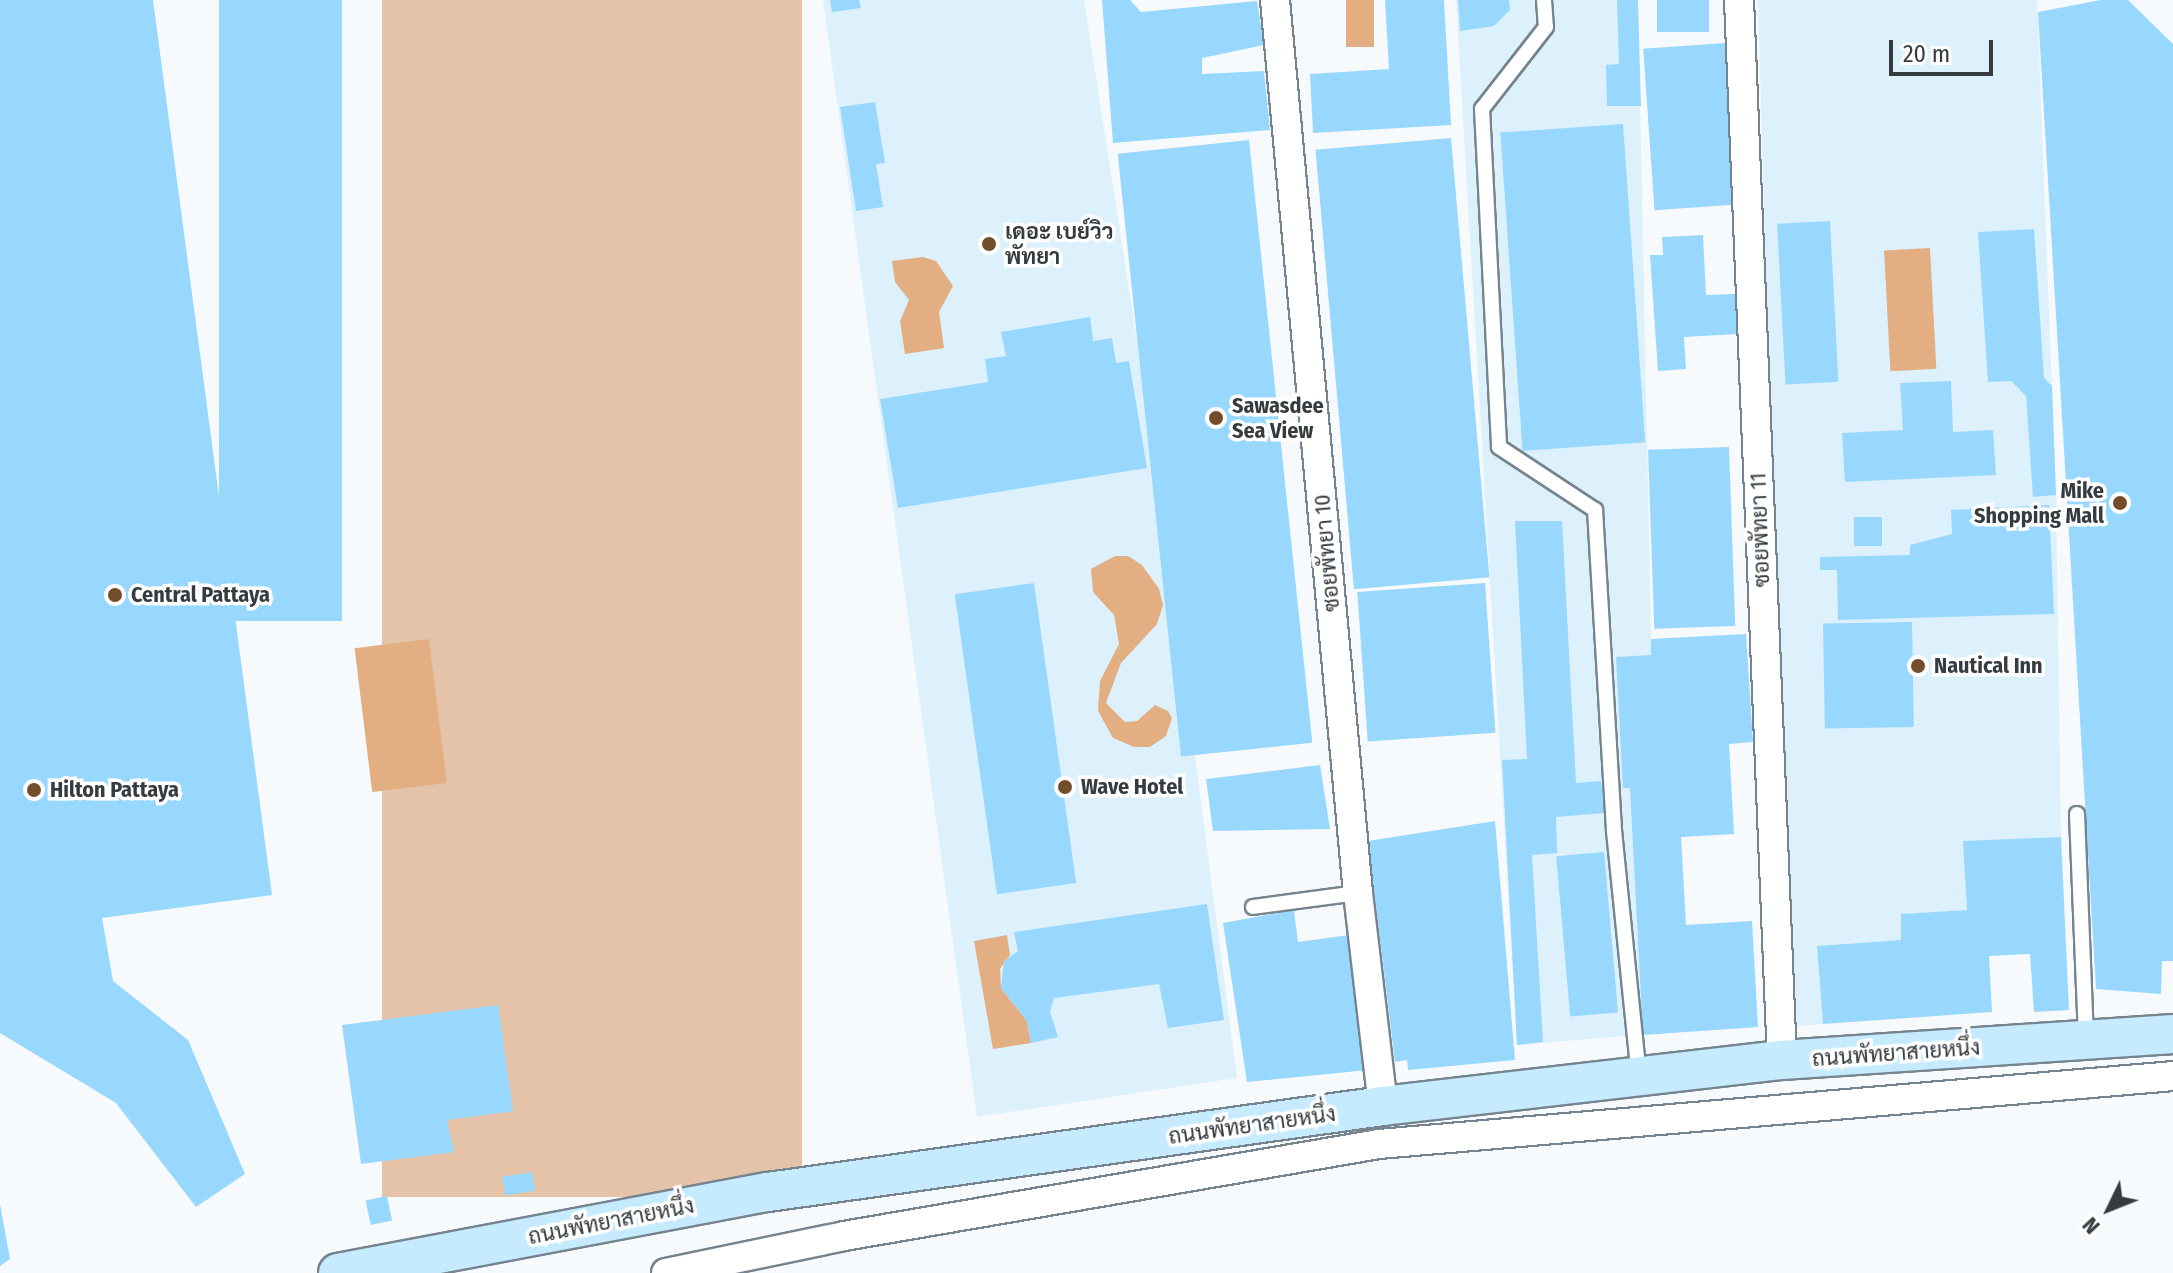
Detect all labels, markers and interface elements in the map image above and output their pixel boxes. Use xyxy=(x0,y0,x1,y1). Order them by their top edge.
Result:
scale bar xyxy=(1893,24,1997,74)
text: 20 m xyxy=(1903,40,1950,68)
place label: เดอะ เบย์วิว พัทยา xyxy=(1005,218,1113,270)
marker: เดอะ เบย์วิว พัทยา xyxy=(980,235,998,253)
place label: Sawasdee Sea View xyxy=(1232,392,1324,444)
marker: Sawasdee Sea View xyxy=(1207,409,1225,427)
street label: ซอยพัทยา 11 xyxy=(1745,472,1775,588)
place label: Mike Shopping Mall xyxy=(1974,477,2104,528)
street label: ซอยพัทยา 10 xyxy=(1309,493,1345,613)
marker: Mike Shopping Mall xyxy=(2111,494,2129,512)
place label: Central Pattaya xyxy=(131,582,270,608)
marker: Central Pattaya xyxy=(106,586,124,604)
place label: Nautical Inn xyxy=(1934,653,2043,679)
marker: Nautical Inn xyxy=(1909,657,1927,675)
place label: Wave Hotel xyxy=(1081,774,1183,800)
place label: Hilton Pattaya xyxy=(50,777,179,803)
marker: Wave Hotel xyxy=(1056,778,1074,796)
marker: Hilton Pattaya xyxy=(25,781,43,799)
street label: ถนนพัทยาสายหนึ่ง xyxy=(1811,1034,1981,1072)
street label: ถนนพัทยาสายหนึ่ง xyxy=(1167,1100,1337,1150)
north arrow xyxy=(2069,1169,2149,1249)
street label: ถนนพัทยาสายหนึ่ง xyxy=(526,1192,696,1250)
text: N xyxy=(2077,1212,2105,1240)

